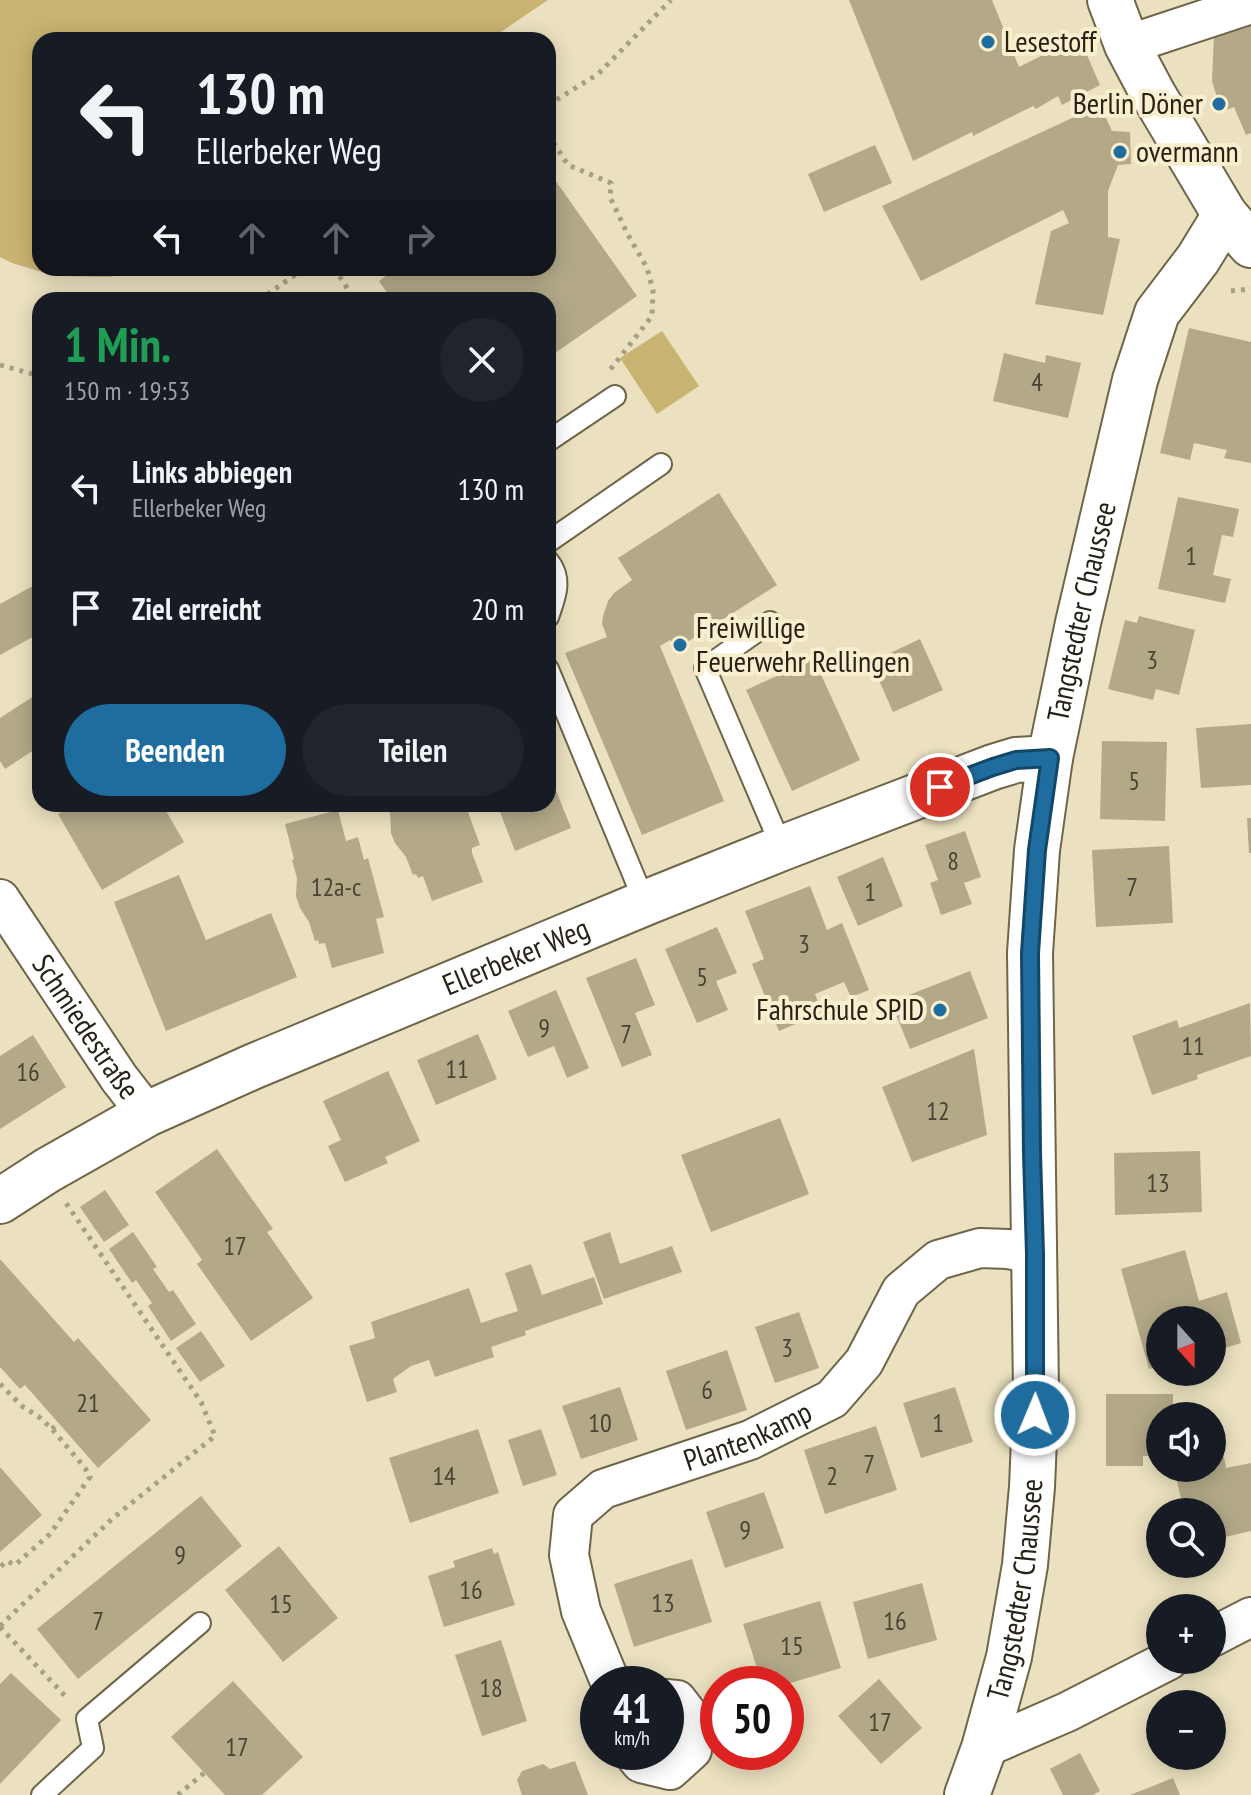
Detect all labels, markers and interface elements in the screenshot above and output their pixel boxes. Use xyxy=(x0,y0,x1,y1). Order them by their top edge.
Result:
place label: Lesestoff xyxy=(1004,21,1098,60)
marker: Lesestoff xyxy=(979,33,997,51)
text: 130 m xyxy=(196,57,325,129)
icon: left xyxy=(64,64,168,168)
place label: Berlin Döner xyxy=(1073,83,1204,122)
marker: Berlin Döner xyxy=(1210,95,1228,113)
text: Ellerbeker Weg xyxy=(196,127,382,174)
place label: overmann xyxy=(1136,131,1239,170)
marker: overmann xyxy=(1111,143,1129,161)
icon: left xyxy=(146,216,190,260)
icon: ahead xyxy=(230,216,274,260)
icon: ahead xyxy=(314,216,358,260)
icon: right xyxy=(398,216,442,260)
text: 1 Min. xyxy=(64,313,171,375)
button: close xyxy=(440,318,524,402)
house number: 4 xyxy=(1031,365,1043,398)
text: 150 m · 19:53 xyxy=(64,374,190,407)
text: Links abbiegen xyxy=(132,452,292,491)
icon: left xyxy=(64,466,108,510)
text: 130 m xyxy=(458,469,524,508)
text: Ellerbeker Weg xyxy=(132,491,266,524)
street label: Tangstedter Chaussee xyxy=(1037,497,1124,725)
house number: 1 xyxy=(1185,539,1197,572)
icon: arrive xyxy=(64,586,108,630)
text: Ziel erreicht xyxy=(132,589,261,628)
text: 20 m xyxy=(471,589,524,628)
place label: Freiwillige Feuerwehr Rellingen xyxy=(696,607,910,680)
marker: Freiwillige Feuerwehr Rellingen xyxy=(671,636,689,654)
house number: 3 xyxy=(1146,643,1158,676)
button: Beenden xyxy=(64,704,286,796)
button: Teilen xyxy=(302,704,524,796)
pin xyxy=(906,753,974,821)
house number: 5 xyxy=(1128,764,1140,797)
icon: arrive xyxy=(918,765,962,809)
house number: 8 xyxy=(947,844,959,877)
house number: 12a-c xyxy=(311,870,361,903)
house number: 7 xyxy=(1126,870,1138,903)
house number: 1 xyxy=(864,875,876,908)
street label: Ellerbeker Weg xyxy=(436,908,594,1003)
house number: 3 xyxy=(798,927,810,960)
street label: Schmiedestraße xyxy=(24,946,149,1107)
house number: 5 xyxy=(696,960,708,993)
place label: Fahrschule SPID xyxy=(756,989,924,1028)
marker: Fahrschule SPID xyxy=(931,1001,949,1019)
house number: 9 xyxy=(538,1011,550,1044)
house number: 7 xyxy=(620,1017,632,1050)
house number: 11 xyxy=(1181,1029,1205,1062)
house number: 11 xyxy=(445,1052,469,1085)
house number: 16 xyxy=(16,1055,40,1088)
house number: 12 xyxy=(926,1094,950,1127)
house number: 13 xyxy=(1146,1166,1170,1199)
house number: 17 xyxy=(223,1229,247,1262)
north arrow xyxy=(1146,1306,1226,1386)
map controls xyxy=(1146,1306,1226,1770)
house number: 3 xyxy=(781,1331,793,1364)
house number: 6 xyxy=(701,1373,713,1406)
position arrow xyxy=(993,1373,1077,1457)
house number: 21 xyxy=(76,1386,100,1419)
street label: Plantenkamp xyxy=(678,1391,818,1479)
button: sound xyxy=(1146,1402,1226,1482)
house number: 10 xyxy=(588,1406,612,1439)
house number: 1 xyxy=(932,1406,944,1439)
house number: 7 xyxy=(863,1447,875,1480)
house number: 14 xyxy=(432,1459,456,1492)
house number: 2 xyxy=(826,1459,838,1492)
street label: Tangstedter Chaussee xyxy=(977,1478,1050,1705)
button: search xyxy=(1146,1498,1226,1578)
house number: 9 xyxy=(739,1513,751,1546)
house number: 9 xyxy=(174,1538,186,1571)
house number: 16 xyxy=(459,1573,483,1606)
house number: 13 xyxy=(651,1586,675,1619)
house number: 15 xyxy=(269,1587,293,1620)
button: + xyxy=(1146,1594,1226,1674)
house number: 7 xyxy=(92,1604,104,1637)
house number: 16 xyxy=(883,1604,907,1637)
house number: 15 xyxy=(780,1629,804,1662)
speed limit sign: 50 xyxy=(700,1666,804,1770)
house number: 18 xyxy=(479,1671,503,1704)
text: 41 xyxy=(613,1682,651,1734)
button: − xyxy=(1146,1690,1226,1770)
house number: 17 xyxy=(868,1705,892,1738)
text: km/h xyxy=(614,1725,650,1751)
house number: 17 xyxy=(225,1730,249,1763)

